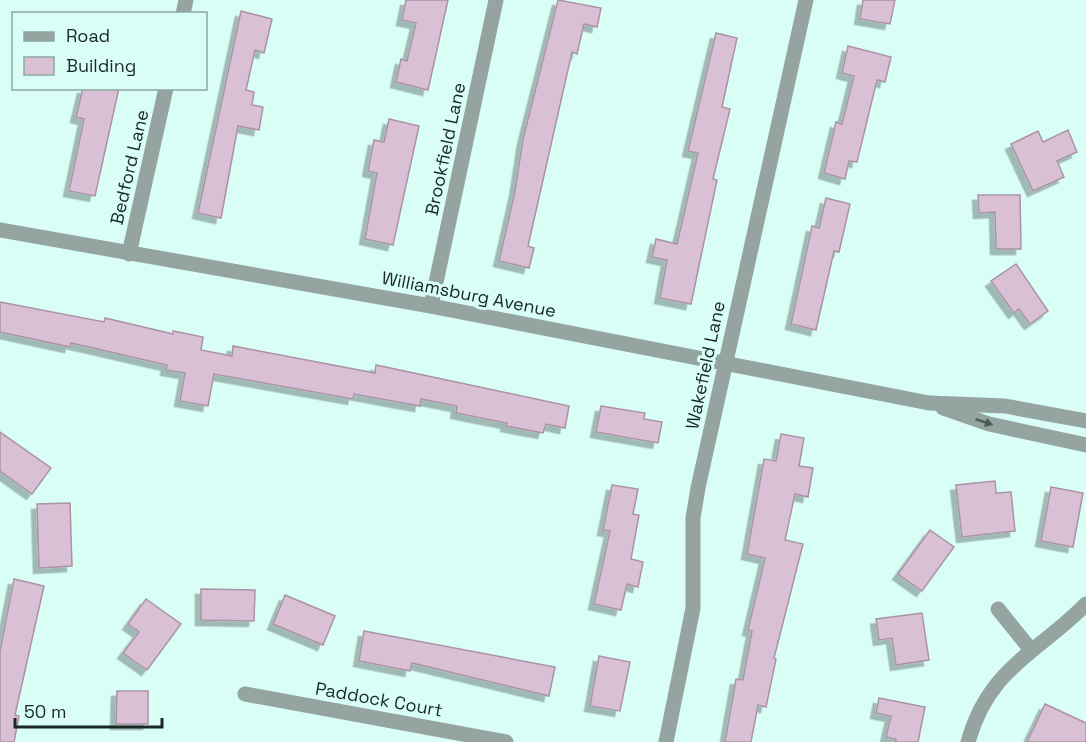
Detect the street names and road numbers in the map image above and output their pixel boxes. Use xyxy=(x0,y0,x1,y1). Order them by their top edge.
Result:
street label: Brookfield Lane xyxy=(420,80,470,218)
street label: Bedford Lane xyxy=(105,107,153,227)
street label: Williamsburg Avenue xyxy=(380,266,558,322)
street label: Wakefield Lane xyxy=(680,299,730,431)
street label: Paddock Court xyxy=(314,676,444,722)

